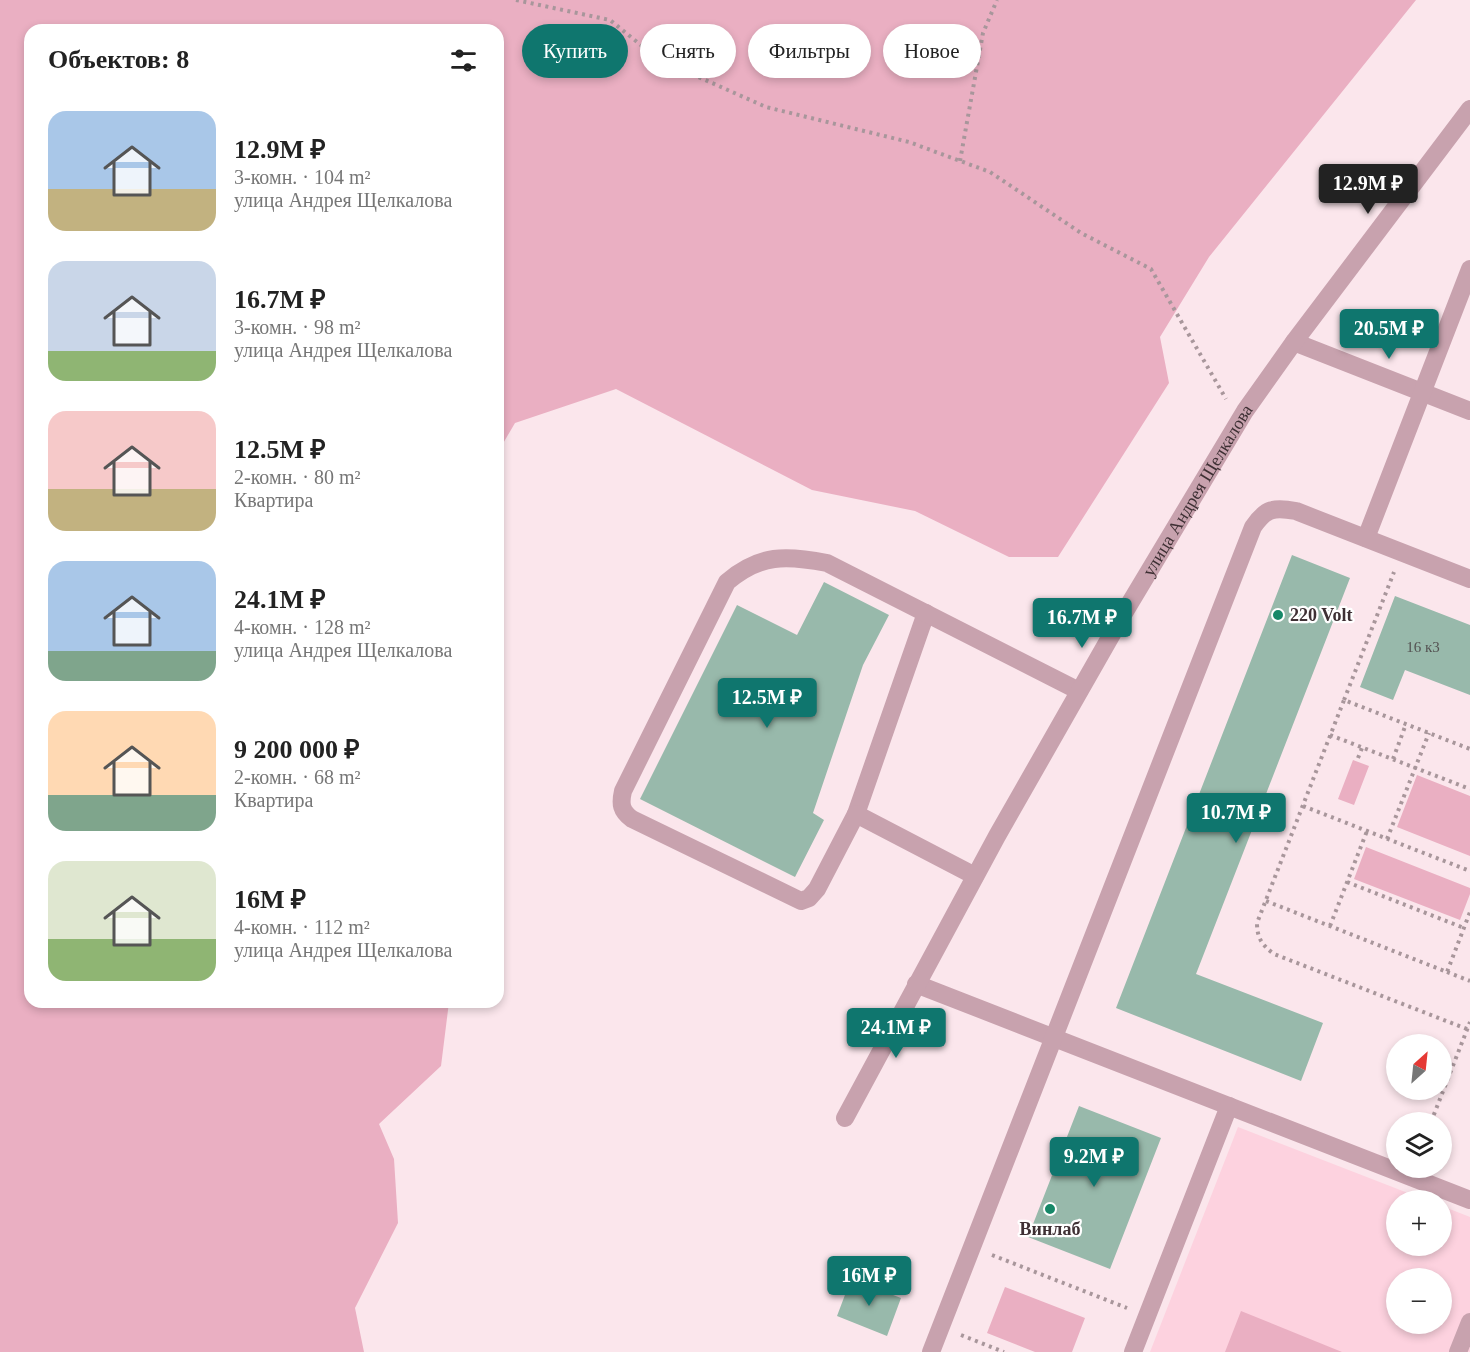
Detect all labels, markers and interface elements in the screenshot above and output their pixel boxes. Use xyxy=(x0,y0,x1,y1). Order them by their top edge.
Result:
chip: Купить xyxy=(522,24,628,78)
chip: Снять xyxy=(640,24,736,78)
chip: Фильтры xyxy=(748,24,871,78)
chip: Новое xyxy=(883,24,981,78)
icon: filters xyxy=(447,44,480,77)
text: Объектов: 8 xyxy=(48,45,189,74)
icon: home xyxy=(96,135,168,207)
text: 12.9M ₽ xyxy=(234,135,326,164)
pin: 12.9M ₽ xyxy=(1313,164,1423,215)
text: 3-комн. · 104 m² xyxy=(234,166,371,188)
text: 12.9M ₽ xyxy=(1333,172,1403,194)
text: улица Андрея Щелкалова xyxy=(234,189,452,211)
icon: home xyxy=(96,285,168,357)
text: 16.7M ₽ xyxy=(234,285,326,314)
pin: 20.5M ₽ xyxy=(1334,309,1444,360)
text: 3-комн. · 98 m² xyxy=(234,316,361,338)
text: 20.5M ₽ xyxy=(1354,317,1424,339)
text: улица Андрея Щелкалова xyxy=(234,339,452,361)
street label: улица Андрея Щелкалова xyxy=(1138,400,1257,580)
icon: home xyxy=(96,435,168,507)
text: 12.5M ₽ xyxy=(234,435,326,464)
text: 2-комн. · 80 m² xyxy=(234,466,361,488)
text: Квартира xyxy=(234,489,313,511)
icon: home xyxy=(96,585,168,657)
text: 24.1M ₽ xyxy=(234,585,326,614)
pin: 16.7M ₽ xyxy=(1027,598,1137,649)
place label: 220 Volt xyxy=(1290,605,1353,625)
text: 16.7M ₽ xyxy=(1047,606,1117,628)
marker: 220 Volt xyxy=(1271,608,1285,622)
text: 4-комн. · 128 m² xyxy=(234,616,371,638)
text: улица Андрея Щелкалова xyxy=(234,639,452,661)
house number: 16 к3 xyxy=(1406,639,1440,655)
pin: 12.5M ₽ xyxy=(712,678,822,729)
text: 12.5M ₽ xyxy=(732,686,802,708)
icon: home xyxy=(96,735,168,807)
text: 9 200 000 ₽ xyxy=(234,735,360,764)
text: 2-комн. · 68 m² xyxy=(234,766,361,788)
text: Квартира xyxy=(234,789,313,811)
pin: 10.7M ₽ xyxy=(1181,793,1291,844)
text: 10.7M ₽ xyxy=(1201,801,1271,823)
icon: home xyxy=(96,885,168,957)
text: 16M ₽ xyxy=(234,885,306,914)
text: 4-комн. · 112 m² xyxy=(234,916,370,938)
text: улица Андрея Щелкалова xyxy=(234,939,452,961)
pin: 24.1M ₽ xyxy=(841,1008,951,1059)
text: 24.1M ₽ xyxy=(861,1016,931,1038)
north arrow xyxy=(1386,1034,1452,1100)
map controls xyxy=(1386,1034,1452,1334)
button: layers xyxy=(1386,1112,1452,1178)
pin: 9.2M ₽ xyxy=(1045,1137,1143,1188)
text: 9.2M ₽ xyxy=(1064,1145,1124,1167)
button: + xyxy=(1386,1190,1452,1256)
marker: Винлаб xyxy=(1043,1202,1057,1216)
place label: Винлаб xyxy=(1020,1219,1080,1239)
pin: 16M ₽ xyxy=(827,1256,911,1307)
text: 16M ₽ xyxy=(841,1264,897,1286)
button: − xyxy=(1386,1268,1452,1334)

